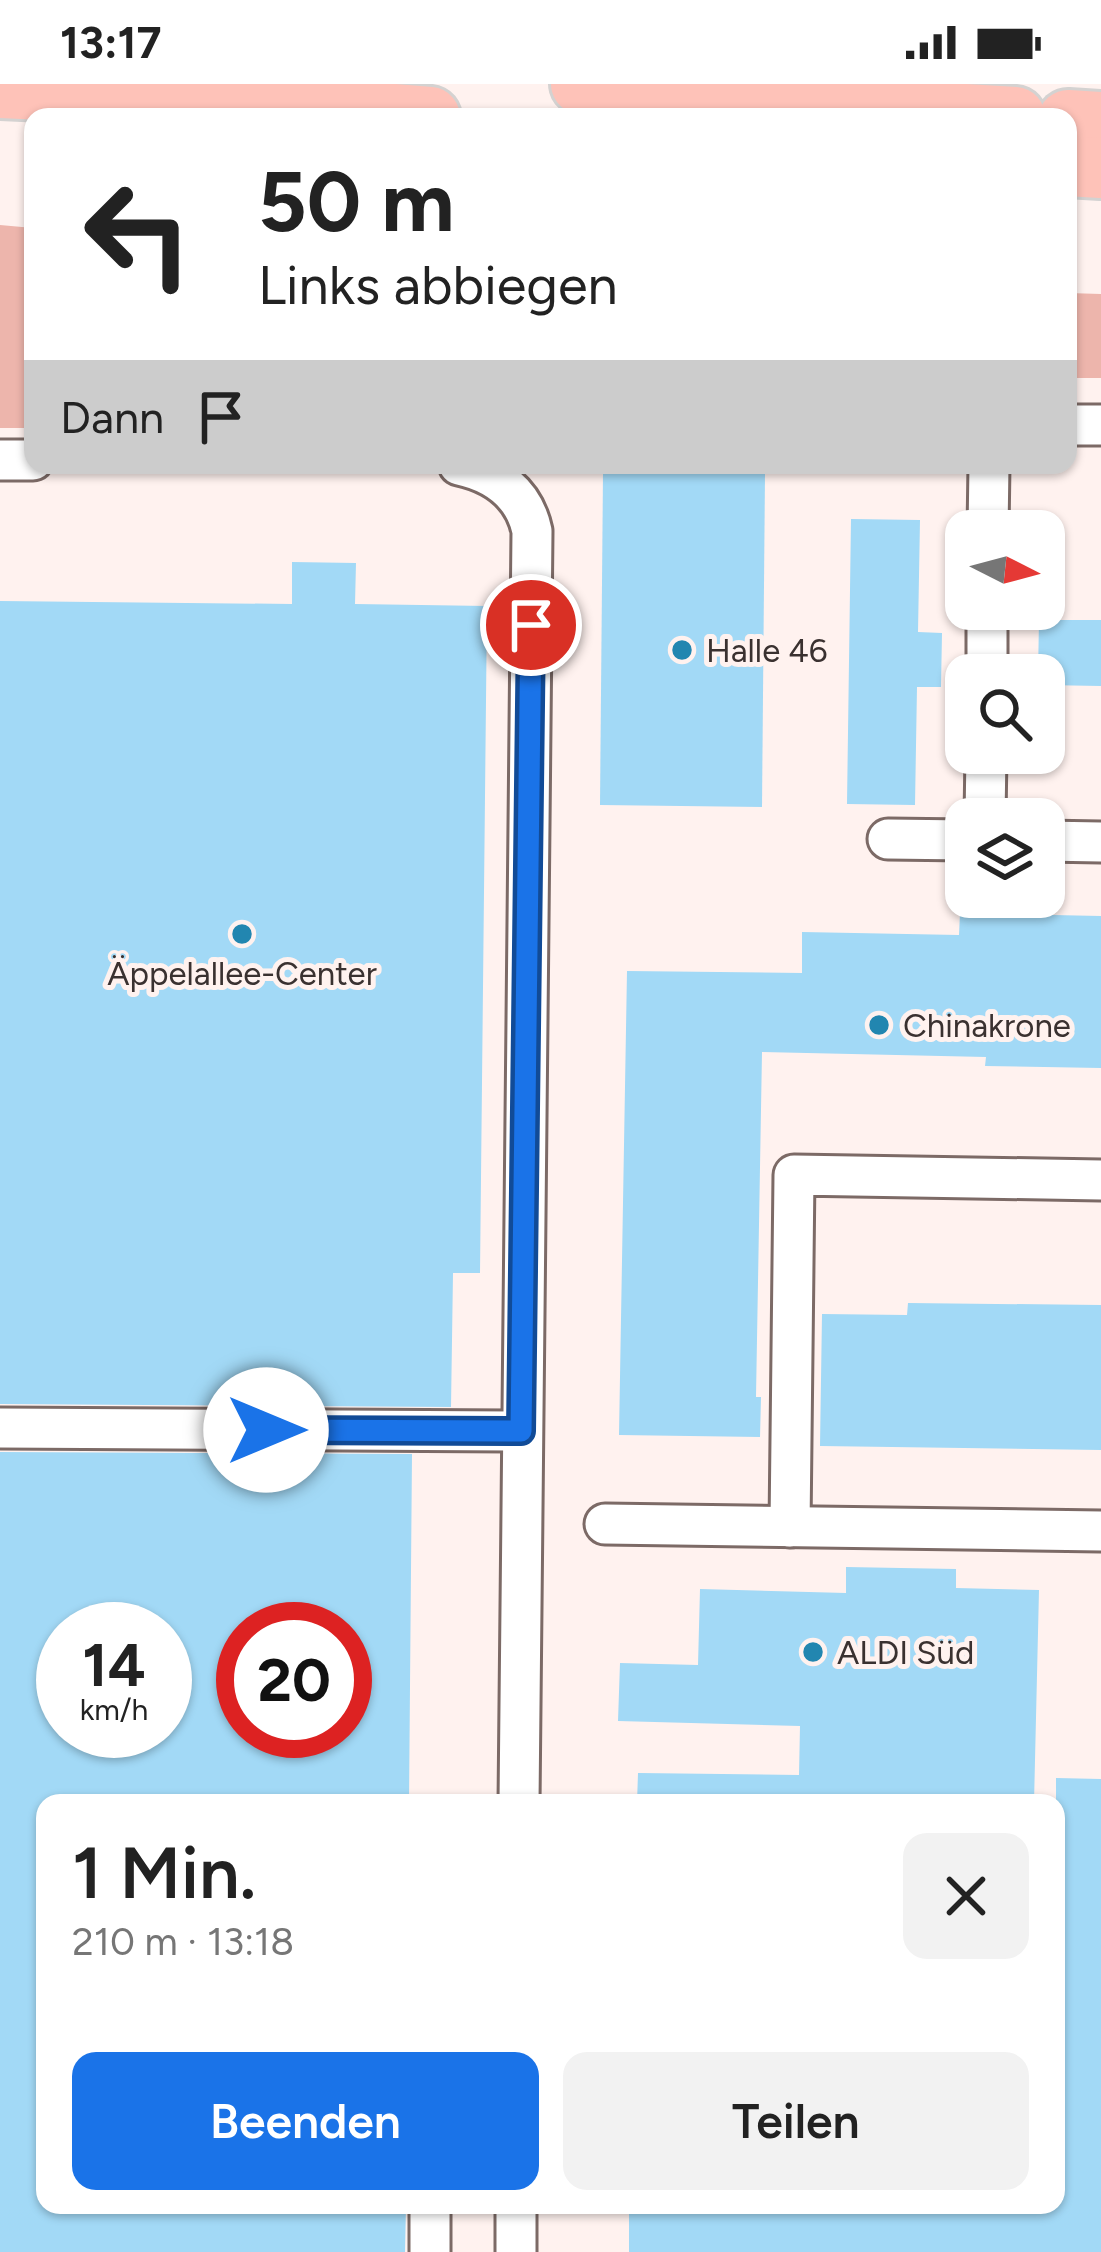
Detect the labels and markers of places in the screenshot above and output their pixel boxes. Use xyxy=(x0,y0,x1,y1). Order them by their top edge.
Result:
pin xyxy=(480,574,582,676)
place label: Halle 46 xyxy=(706,631,827,670)
marker: Halle 46 xyxy=(669,637,695,663)
marker: Äppelallee-Center xyxy=(229,921,255,947)
place label: Äppelallee-Center xyxy=(107,954,377,993)
place label: Chinakrone xyxy=(903,1006,1071,1045)
marker: Chinakrone xyxy=(866,1012,892,1038)
place label: ALDI Süd xyxy=(837,1633,974,1672)
marker: ALDI Süd xyxy=(800,1639,826,1665)

